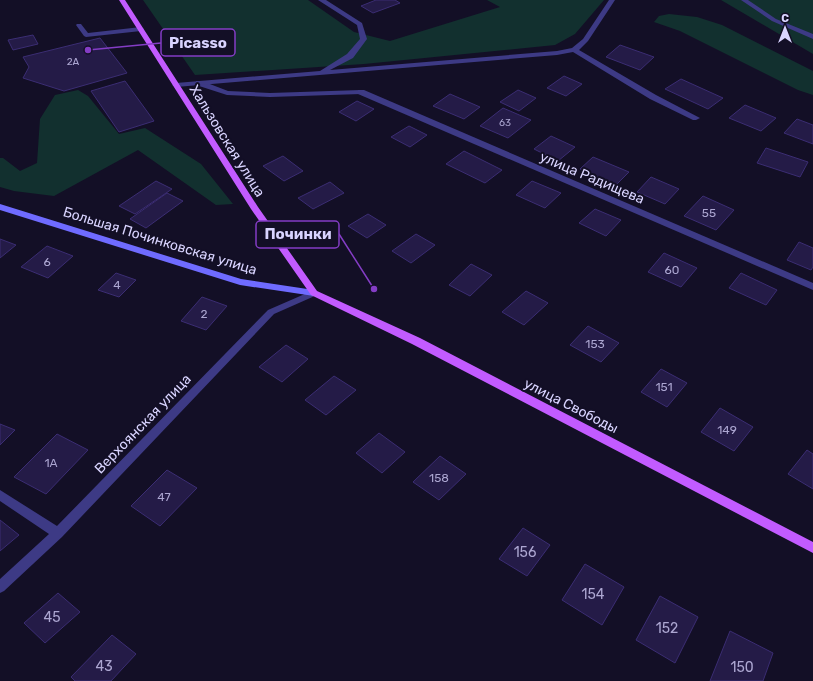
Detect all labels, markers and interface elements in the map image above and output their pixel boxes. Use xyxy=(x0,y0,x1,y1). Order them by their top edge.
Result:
north arrow xyxy=(765,8,805,48)
text: С xyxy=(781,12,789,25)
callout: Picasso xyxy=(161,29,235,56)
text: Picasso xyxy=(169,34,227,52)
house number: 2А xyxy=(67,56,80,68)
street label: Хальзовская улица xyxy=(186,82,268,200)
house number: 63 xyxy=(499,117,511,129)
street label: улица Радищева xyxy=(537,148,647,208)
street label: Большая Починковская улица xyxy=(61,203,259,279)
house number: 55 xyxy=(702,206,716,220)
callout: Починки xyxy=(256,221,339,248)
text: Починки xyxy=(264,225,332,243)
house number: 6 xyxy=(43,255,51,269)
house number: 60 xyxy=(665,263,679,277)
house number: 4 xyxy=(113,278,121,292)
house number: 2 xyxy=(200,307,208,321)
house number: 153 xyxy=(585,337,605,351)
street label: Верхоянская улица xyxy=(91,371,195,477)
street label: улица Свободы xyxy=(521,375,621,437)
house number: 151 xyxy=(655,380,673,394)
house number: 149 xyxy=(717,423,737,437)
house number: 1А xyxy=(44,456,58,470)
house number: 158 xyxy=(429,471,449,485)
house number: 47 xyxy=(157,490,171,504)
house number: 156 xyxy=(514,544,536,561)
house number: 154 xyxy=(581,586,605,603)
house number: 45 xyxy=(43,609,61,626)
house number: 152 xyxy=(656,620,678,637)
house number: 43 xyxy=(95,658,113,675)
house number: 150 xyxy=(730,659,754,676)

